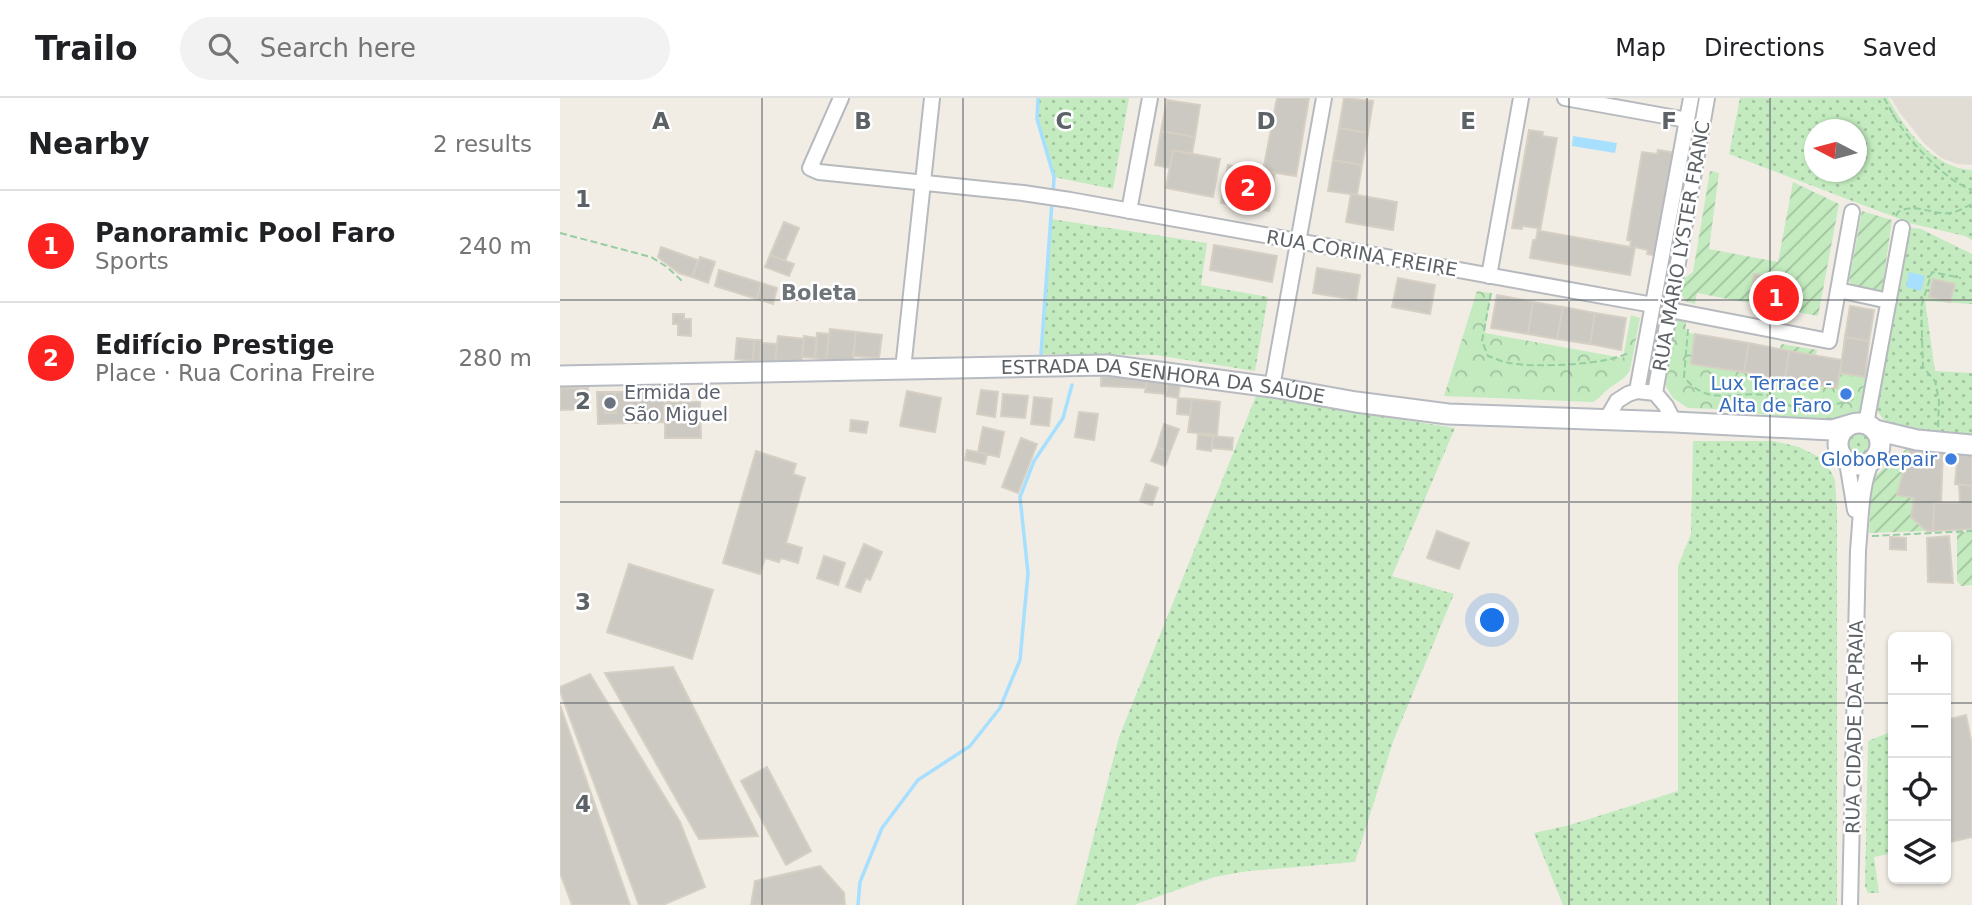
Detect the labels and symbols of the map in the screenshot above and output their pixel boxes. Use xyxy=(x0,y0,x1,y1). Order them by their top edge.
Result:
text: A xyxy=(652,108,670,134)
text: B xyxy=(854,108,872,134)
text: C xyxy=(1056,108,1072,134)
text: D xyxy=(1256,108,1276,134)
text: E xyxy=(1460,108,1476,134)
street label: RUA MÁRIO LYSTER FRANC xyxy=(1648,119,1714,373)
north arrow xyxy=(1804,119,1867,182)
pin: 2 xyxy=(1225,162,1271,214)
text: 1 xyxy=(575,186,591,212)
street label: RUA CORINA FREIRE xyxy=(1265,225,1459,281)
pin: 1 xyxy=(1753,272,1799,324)
district label: Boleta xyxy=(781,281,857,305)
street label: ESTRADA DA SENHORA DA SAÚDE xyxy=(1001,354,1327,407)
place label: Lux Terrace - Alta de Faro xyxy=(1710,372,1832,416)
place label: Ermida de São Miguel xyxy=(624,381,728,425)
marker: Lux Terrace - Alta de Faro xyxy=(1838,386,1854,402)
text: 2 xyxy=(575,388,591,414)
marker: Ermida de São Miguel xyxy=(602,395,618,411)
place label: GloboRepair xyxy=(1821,448,1937,470)
marker: GloboRepair xyxy=(1943,451,1959,467)
text: 3 xyxy=(575,589,591,615)
your location xyxy=(1475,603,1509,637)
street label: RUA CIDADE DA PRAIA xyxy=(1841,620,1867,834)
text: 4 xyxy=(575,791,591,817)

